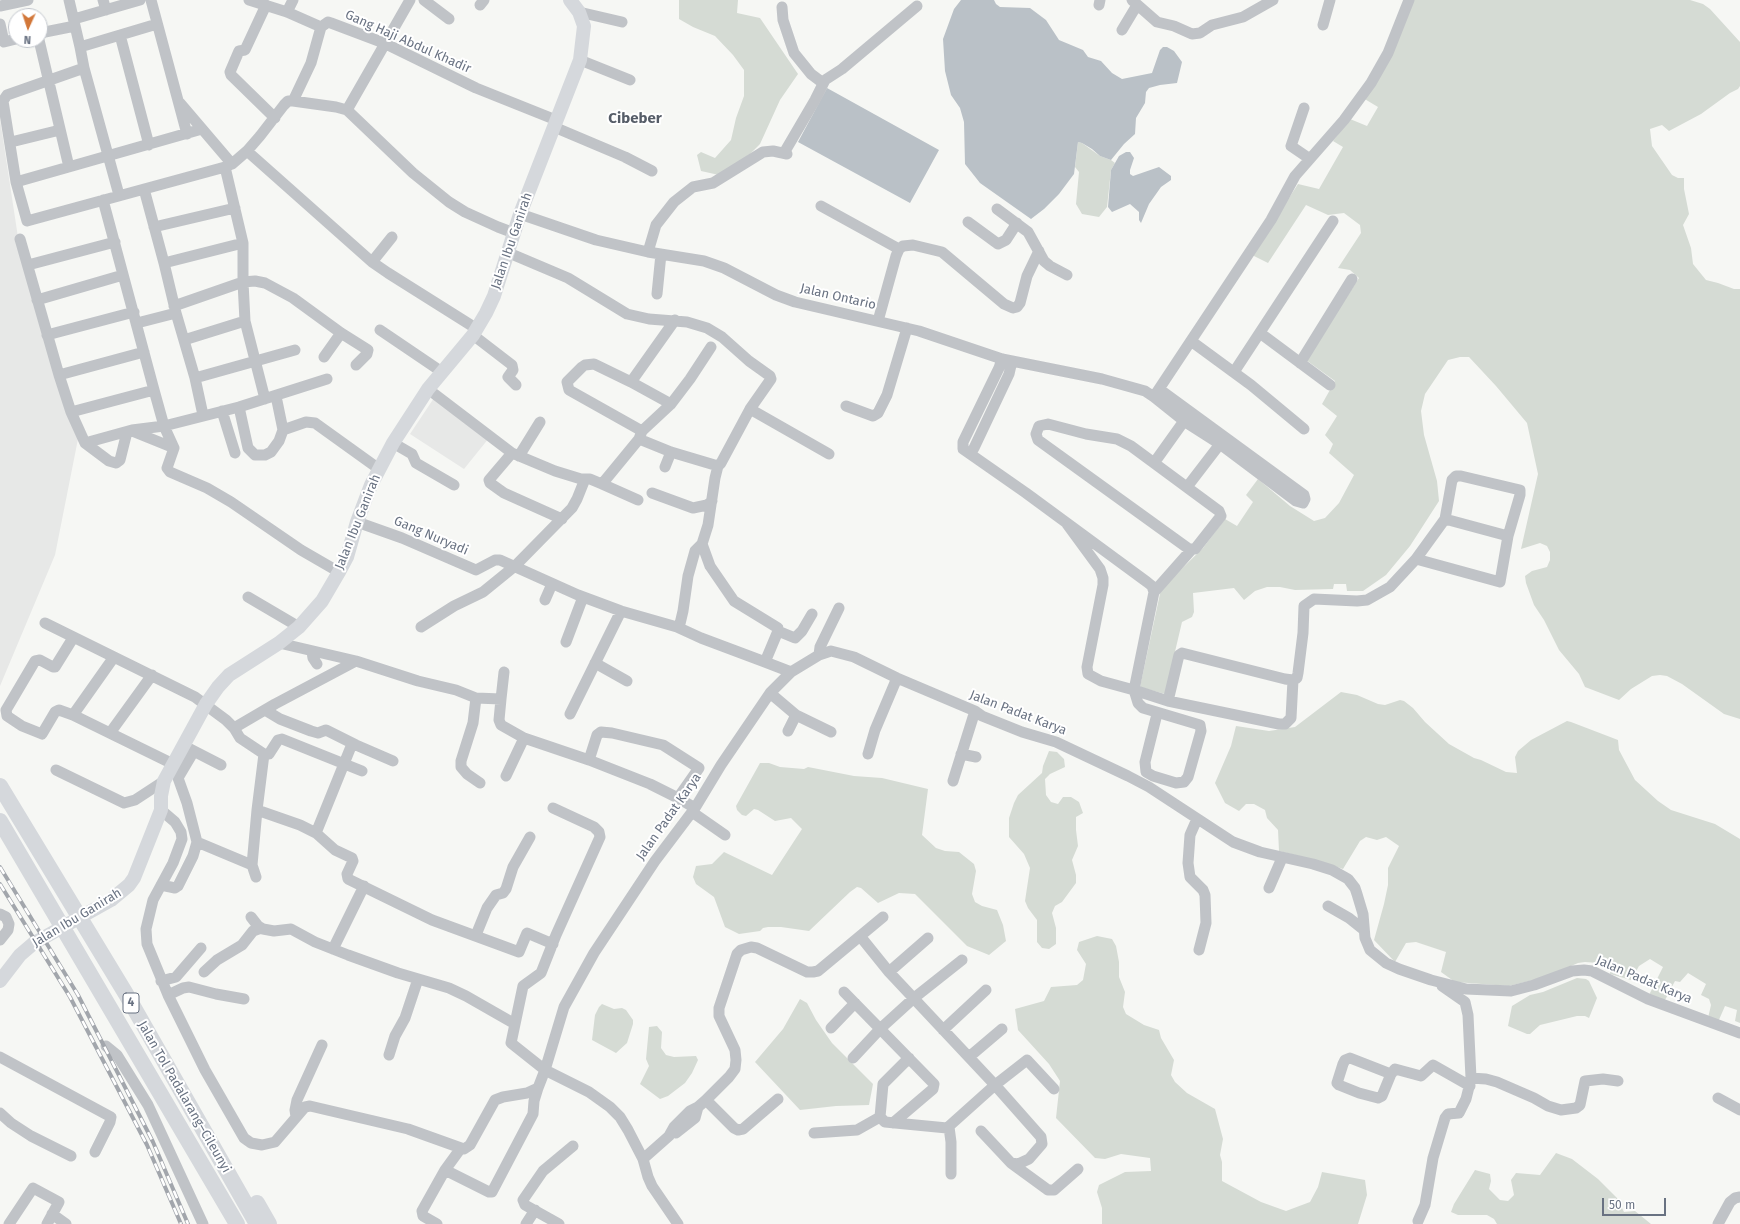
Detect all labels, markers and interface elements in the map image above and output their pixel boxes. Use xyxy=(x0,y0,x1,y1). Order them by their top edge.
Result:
street label: Gang Haji Abdul Khadir xyxy=(343,7,473,77)
north arrow xyxy=(8,8,48,48)
text: N xyxy=(23,33,31,46)
district label: Cibeber xyxy=(608,110,662,128)
street label: Jalan Ibu Ganirah xyxy=(488,191,536,291)
street label: Jalan Ontario xyxy=(799,281,877,313)
street label: Jalan Ibu Ganirah xyxy=(332,472,384,572)
street label: Gang Nuryadi xyxy=(391,513,471,559)
street label: Jalan Padat Karya xyxy=(967,687,1069,739)
street label: Jalan Padat Karya xyxy=(633,771,705,863)
street label: Jalan Ibu Ganirah xyxy=(30,885,124,951)
street label: Jalan Padat Karya xyxy=(1594,953,1694,1007)
road number: 4 xyxy=(123,993,139,1013)
street label: Jalan Tol Padalarang–Cileunyi xyxy=(134,1018,234,1176)
scale bar xyxy=(1604,1190,1668,1216)
text: 50 m xyxy=(1609,1198,1635,1212)

